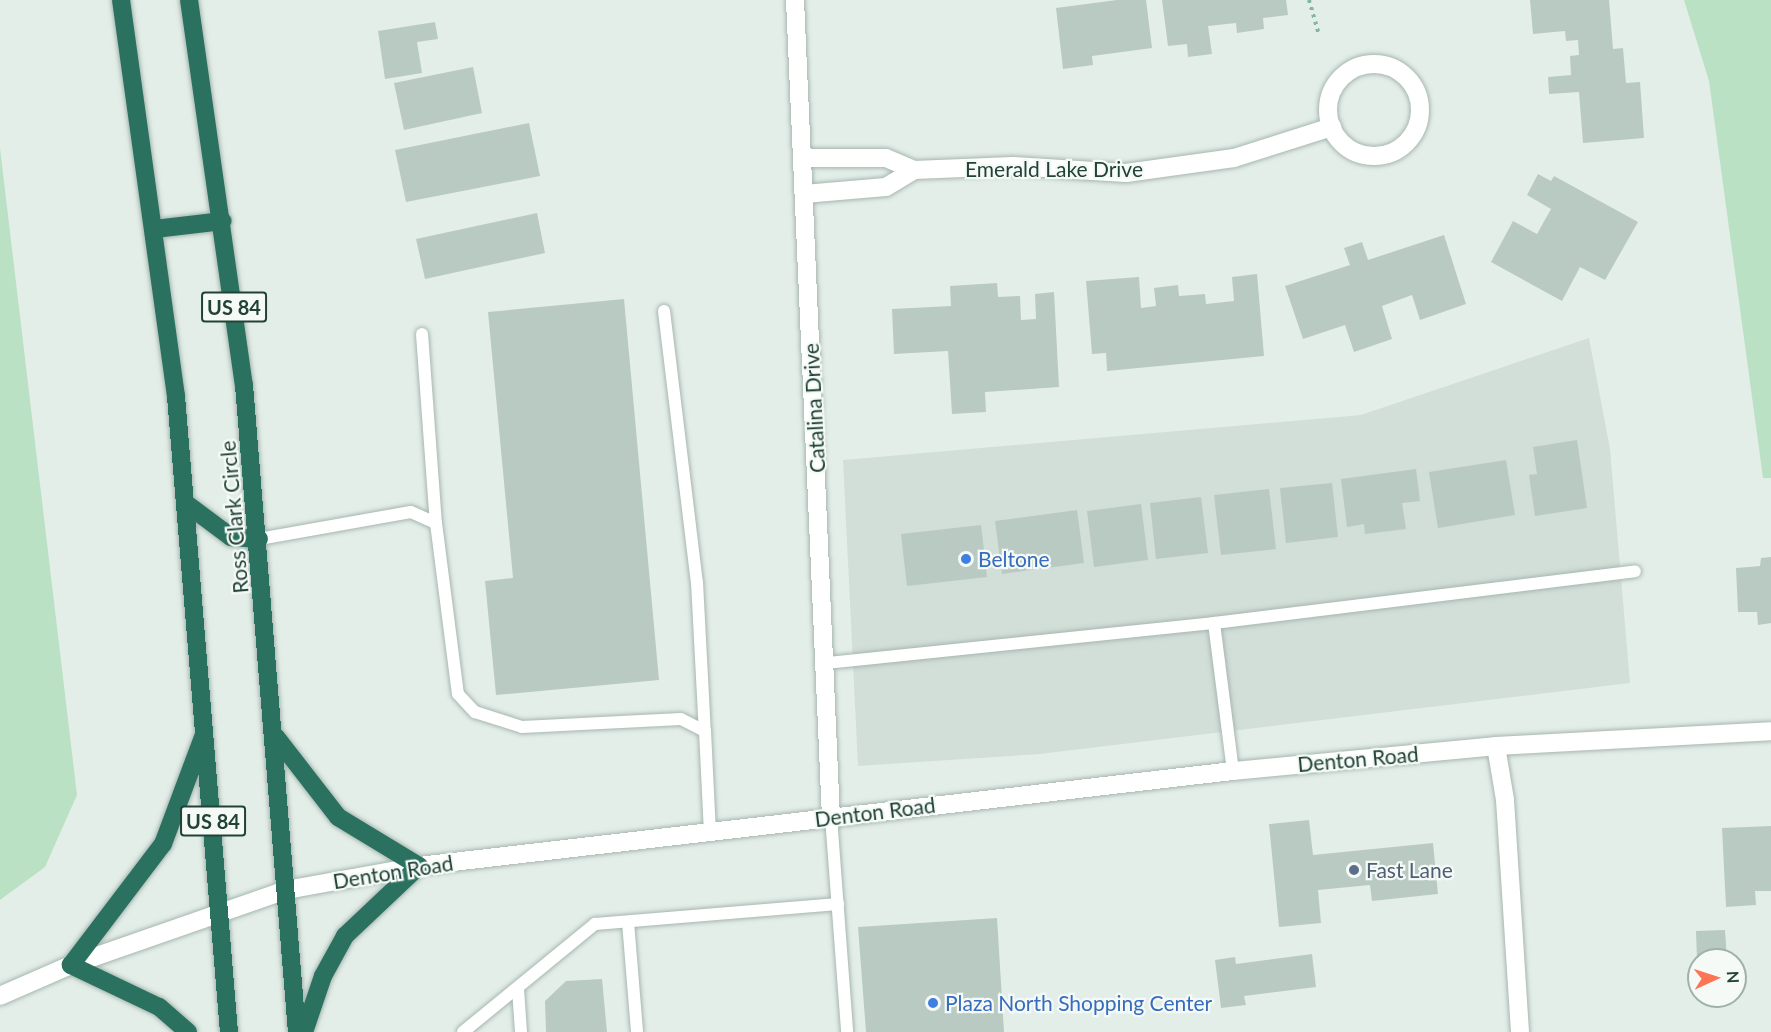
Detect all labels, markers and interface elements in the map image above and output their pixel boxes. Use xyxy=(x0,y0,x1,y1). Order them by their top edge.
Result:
street label: Emerald Lake Drive xyxy=(965,156,1143,182)
road number: US 84 xyxy=(201,290,267,324)
street label: Catalina Drive xyxy=(798,342,830,474)
street label: Ross Clark Circle xyxy=(215,439,253,595)
place label: Beltone xyxy=(978,546,1050,572)
marker: Beltone xyxy=(959,552,973,566)
street label: Denton Road xyxy=(1296,741,1420,777)
street label: Denton Road xyxy=(813,792,937,832)
road number: US 84 xyxy=(180,804,246,838)
street label: Denton Road xyxy=(331,850,455,894)
place label: Fast Lane xyxy=(1366,857,1453,883)
marker: Fast Lane xyxy=(1347,863,1361,877)
north arrow xyxy=(1687,948,1747,1008)
text: N xyxy=(1724,970,1743,984)
place label: Plaza North Shopping Center xyxy=(945,990,1212,1016)
marker: Plaza North Shopping Center xyxy=(926,996,940,1010)

